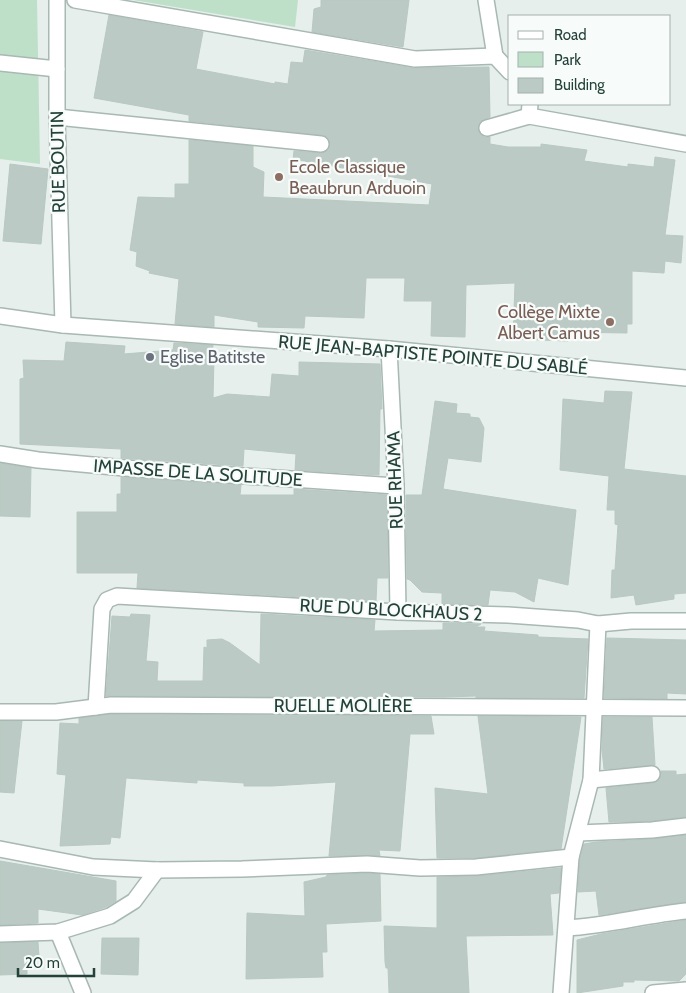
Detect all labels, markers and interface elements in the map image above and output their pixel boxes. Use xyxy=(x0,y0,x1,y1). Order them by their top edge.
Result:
legend xyxy=(508,15,671,105)
text: Road xyxy=(554,26,587,44)
text: Park xyxy=(554,51,581,69)
text: Building xyxy=(554,76,605,94)
street label: RUE BOUTIN xyxy=(46,111,70,213)
place label: Ecole Classique Beaubrun Arduoin xyxy=(289,156,426,199)
marker: Ecole Classique Beaubrun Arduoin xyxy=(273,171,285,183)
place label: Collège Mixte Albert Camus xyxy=(497,301,600,344)
marker: Collège Mixte Albert Camus xyxy=(604,316,616,328)
street label: RUE JEAN-BAPTISTE POINTE DU SABLÉ xyxy=(277,330,589,380)
place label: Eglise Batitste xyxy=(160,346,265,368)
marker: Eglise Batitste xyxy=(144,351,156,363)
street label: RUE RHAMA xyxy=(382,431,408,529)
street label: IMPASSE DE LA SOLITUDE xyxy=(93,455,303,491)
street label: RUE DU BLOCKHAUS 2 xyxy=(299,594,483,626)
street label: RUELLE MOLIÈRE xyxy=(274,695,412,717)
scale bar xyxy=(18,946,94,978)
text: 20 m xyxy=(25,954,60,972)

